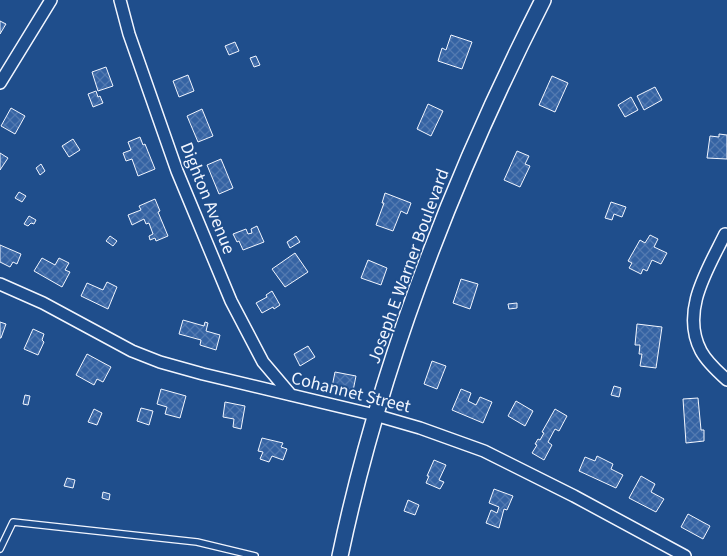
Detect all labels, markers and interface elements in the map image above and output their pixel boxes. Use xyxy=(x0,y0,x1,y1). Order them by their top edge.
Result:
street label: Dighton Avenue xyxy=(174,138,241,258)
street label: Joseph E Warner Boulevard xyxy=(361,165,455,367)
street label: Cohannet Street xyxy=(289,366,413,419)

